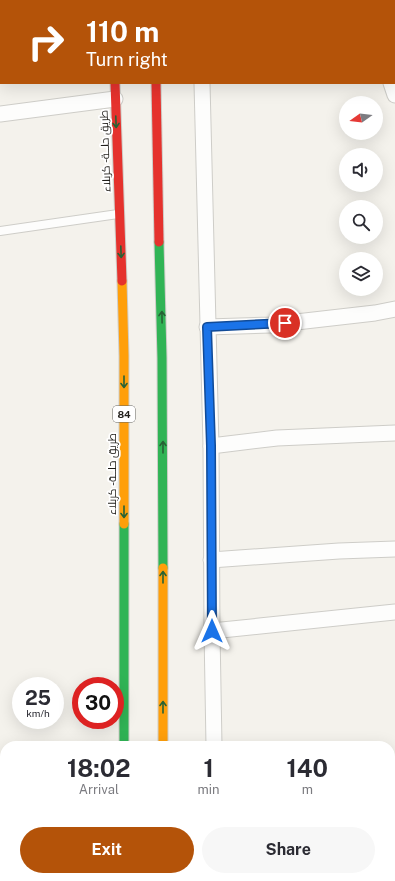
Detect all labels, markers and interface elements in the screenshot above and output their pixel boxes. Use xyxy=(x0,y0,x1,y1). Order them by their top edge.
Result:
text: 110 m xyxy=(86,15,159,48)
icon: right xyxy=(20,16,72,68)
text: Turn right xyxy=(86,49,168,70)
north arrow xyxy=(339,96,383,140)
map controls xyxy=(339,96,383,296)
street label: طريق حلــة - كربلاء xyxy=(98,110,113,192)
one-way arrow xyxy=(112,115,120,128)
button: sound xyxy=(339,148,383,192)
button: search xyxy=(339,200,383,244)
one-way arrow xyxy=(117,245,124,258)
button: layers xyxy=(339,252,383,296)
pin xyxy=(268,306,302,340)
one-way arrow xyxy=(158,311,165,324)
icon: arrive xyxy=(274,312,296,334)
one-way arrow xyxy=(120,375,128,388)
road number: 84 xyxy=(113,406,135,422)
street label: طريق حلــة - كربلاء xyxy=(106,433,119,515)
one-way arrow xyxy=(159,441,167,454)
one-way arrow xyxy=(120,505,128,518)
one-way arrow xyxy=(159,571,167,584)
position arrow xyxy=(191,610,233,652)
speed limit sign: 30 xyxy=(72,677,124,729)
text: 25 xyxy=(25,686,51,710)
one-way arrow xyxy=(159,701,167,714)
text: km/h xyxy=(26,707,50,719)
text: 18:02 xyxy=(67,754,131,782)
text: 1 xyxy=(203,754,214,782)
text: 140 xyxy=(287,754,328,782)
text: Arrival xyxy=(79,782,119,797)
text: min xyxy=(198,782,220,797)
text: m xyxy=(302,782,313,797)
button: Exit xyxy=(20,827,194,873)
button: Share xyxy=(202,827,375,873)

